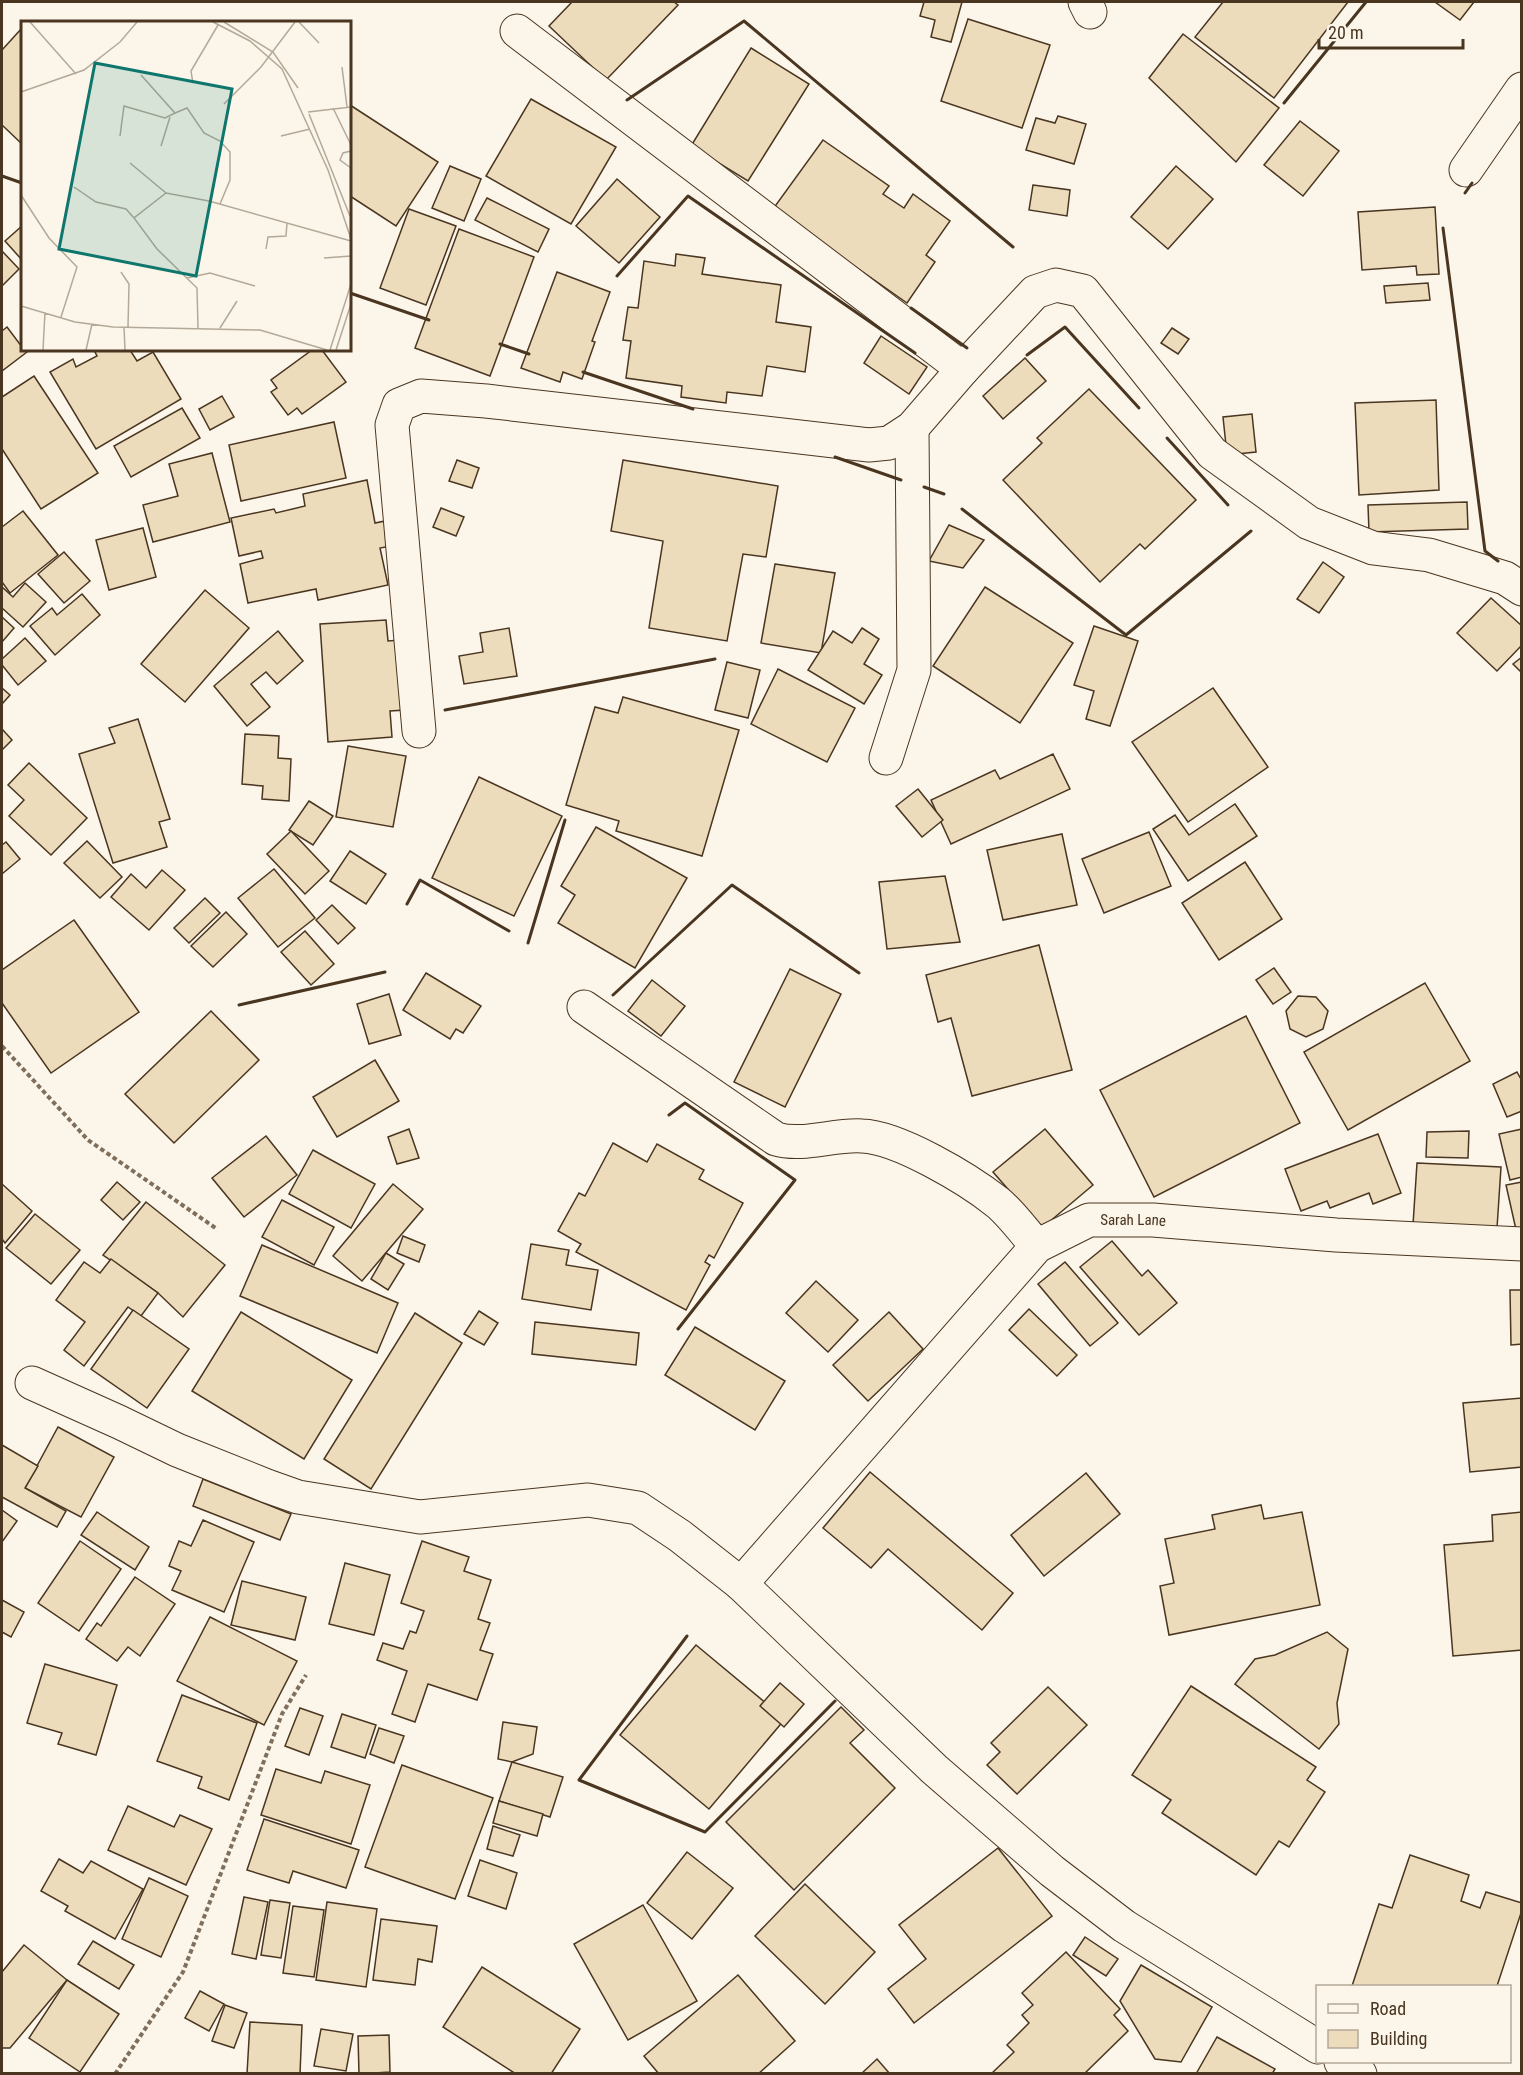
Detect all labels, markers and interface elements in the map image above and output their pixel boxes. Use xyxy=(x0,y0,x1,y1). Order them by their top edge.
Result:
scale bar xyxy=(1319,12,1463,50)
inset map xyxy=(21,21,351,351)
text: 20 m xyxy=(1328,22,1363,43)
street label: Sarah Lane xyxy=(1100,1211,1167,1230)
legend xyxy=(1316,1985,1511,2063)
text: Road xyxy=(1370,1998,1406,2019)
text: Building xyxy=(1370,2028,1427,2049)

